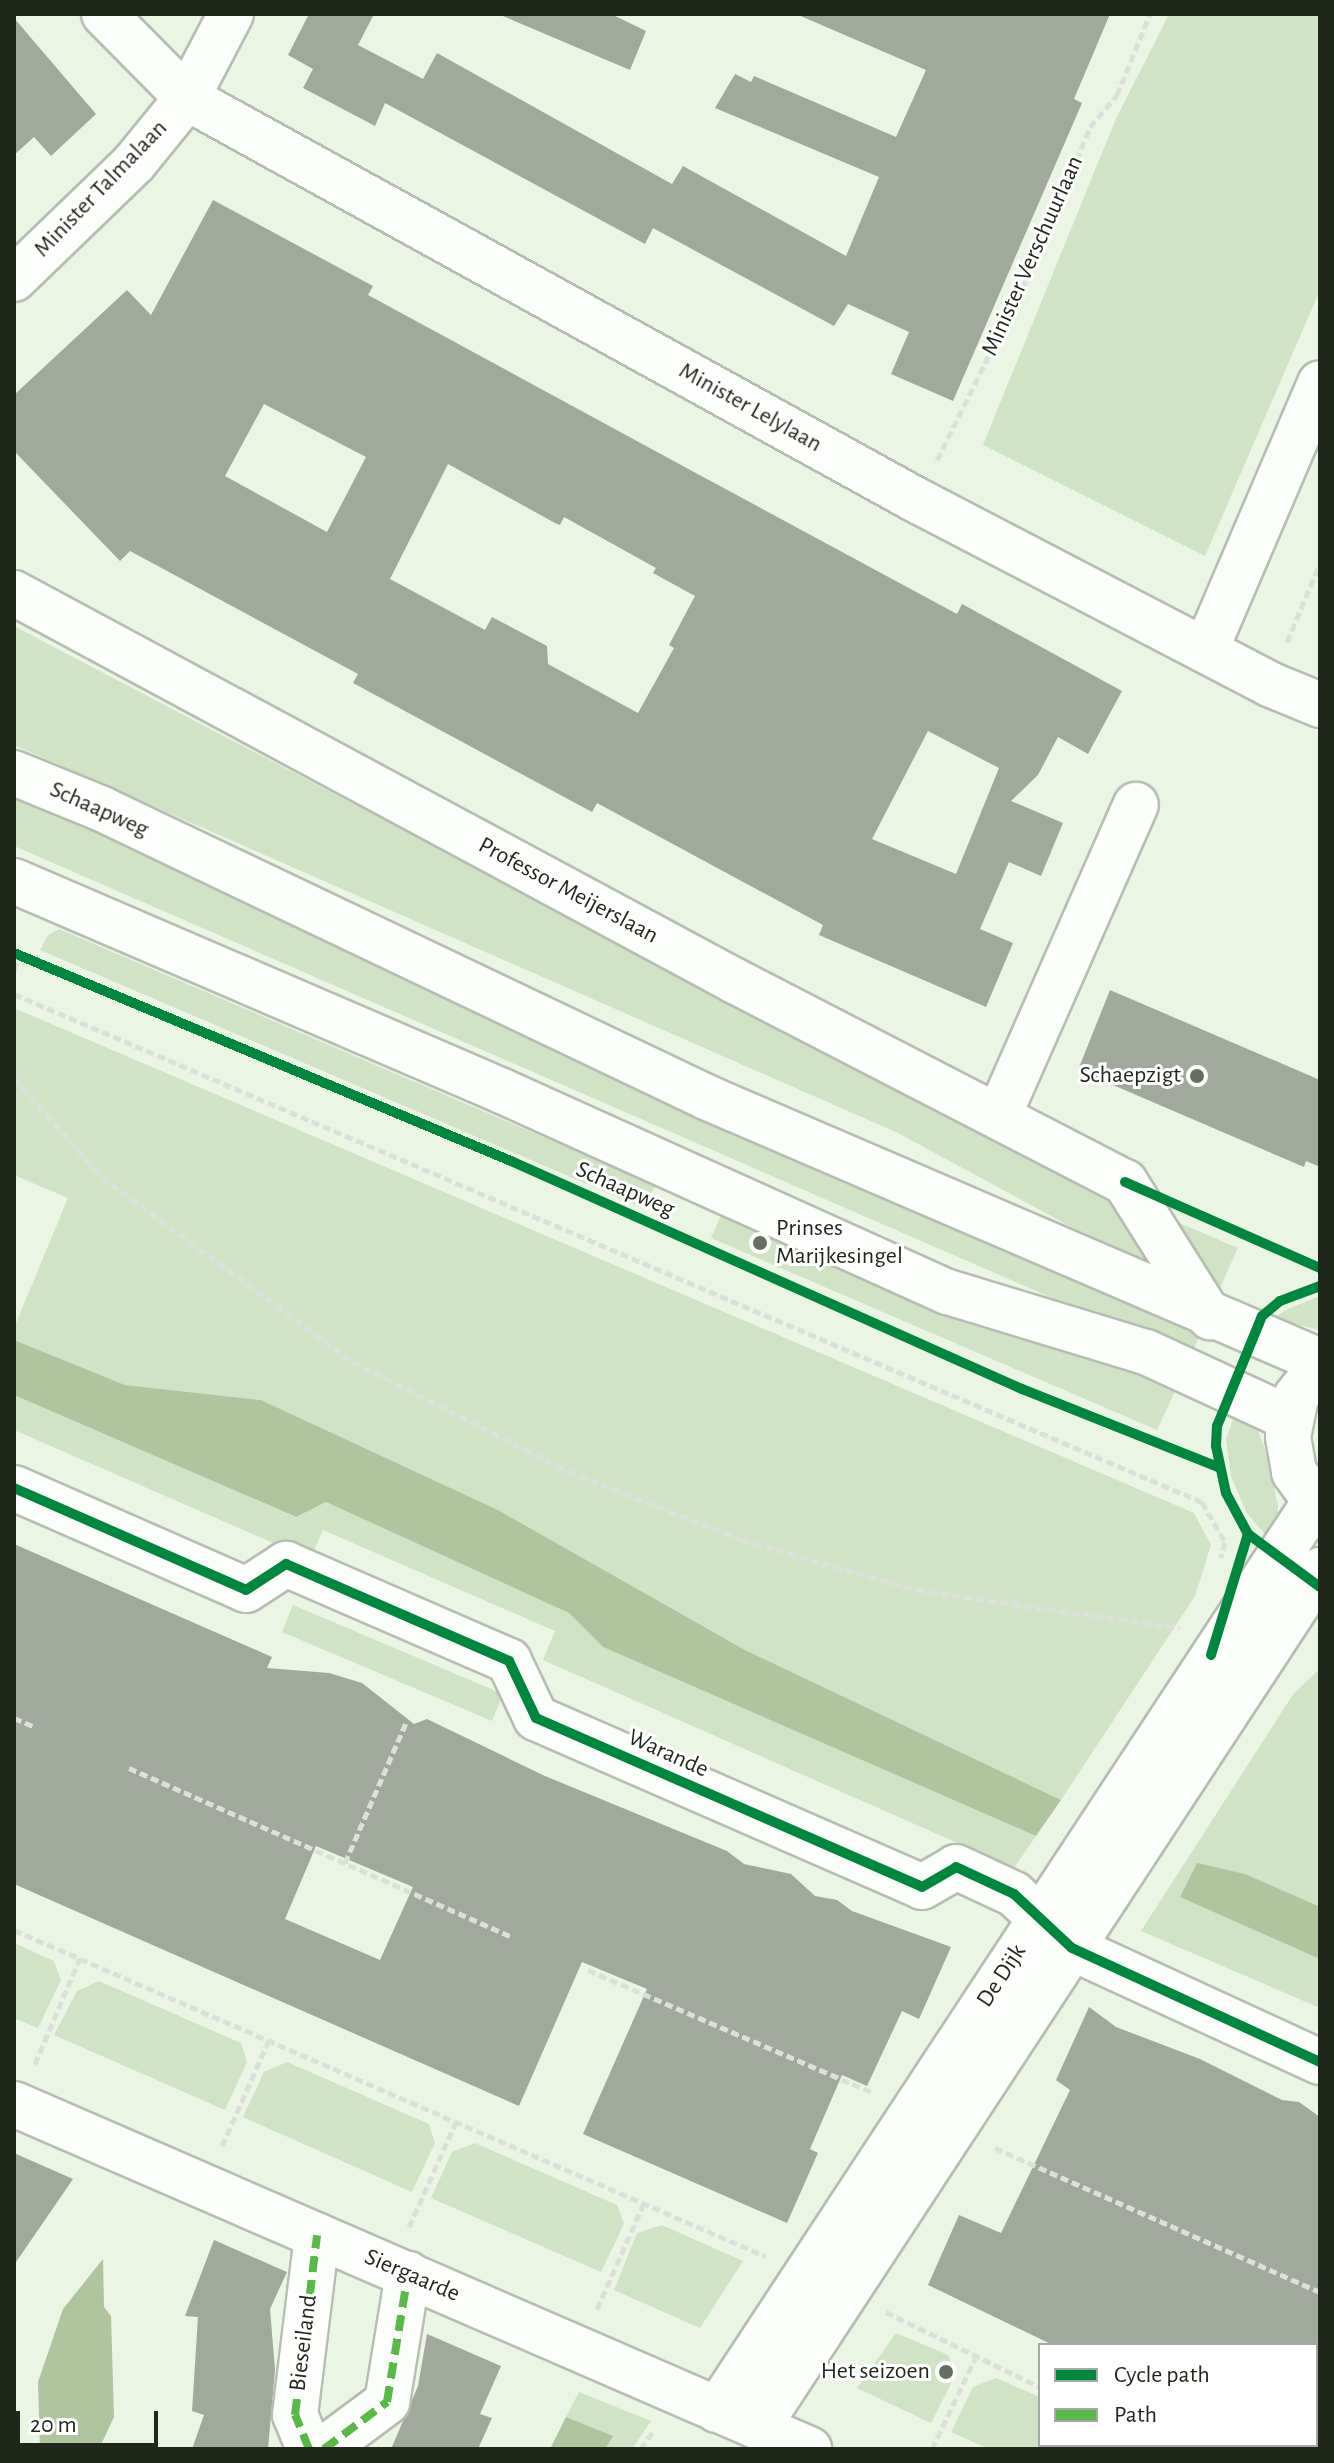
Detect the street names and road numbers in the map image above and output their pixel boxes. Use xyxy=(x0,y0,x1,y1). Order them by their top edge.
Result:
street label: Minister Talmalaan xyxy=(28,114,174,264)
street label: Minister Verschuurlaan xyxy=(976,151,1090,361)
street label: Minister Lelylaan xyxy=(673,357,827,459)
street label: Schaapweg xyxy=(45,775,153,845)
street label: Professor Meijerslaan xyxy=(473,831,663,951)
street label: Schaapweg xyxy=(571,1155,679,1225)
street label: Warande xyxy=(623,1724,713,1784)
street label: De Dijk xyxy=(971,1939,1033,2013)
street label: Siergaarde xyxy=(360,2243,464,2309)
street label: Bieseiland xyxy=(284,2293,324,2393)

